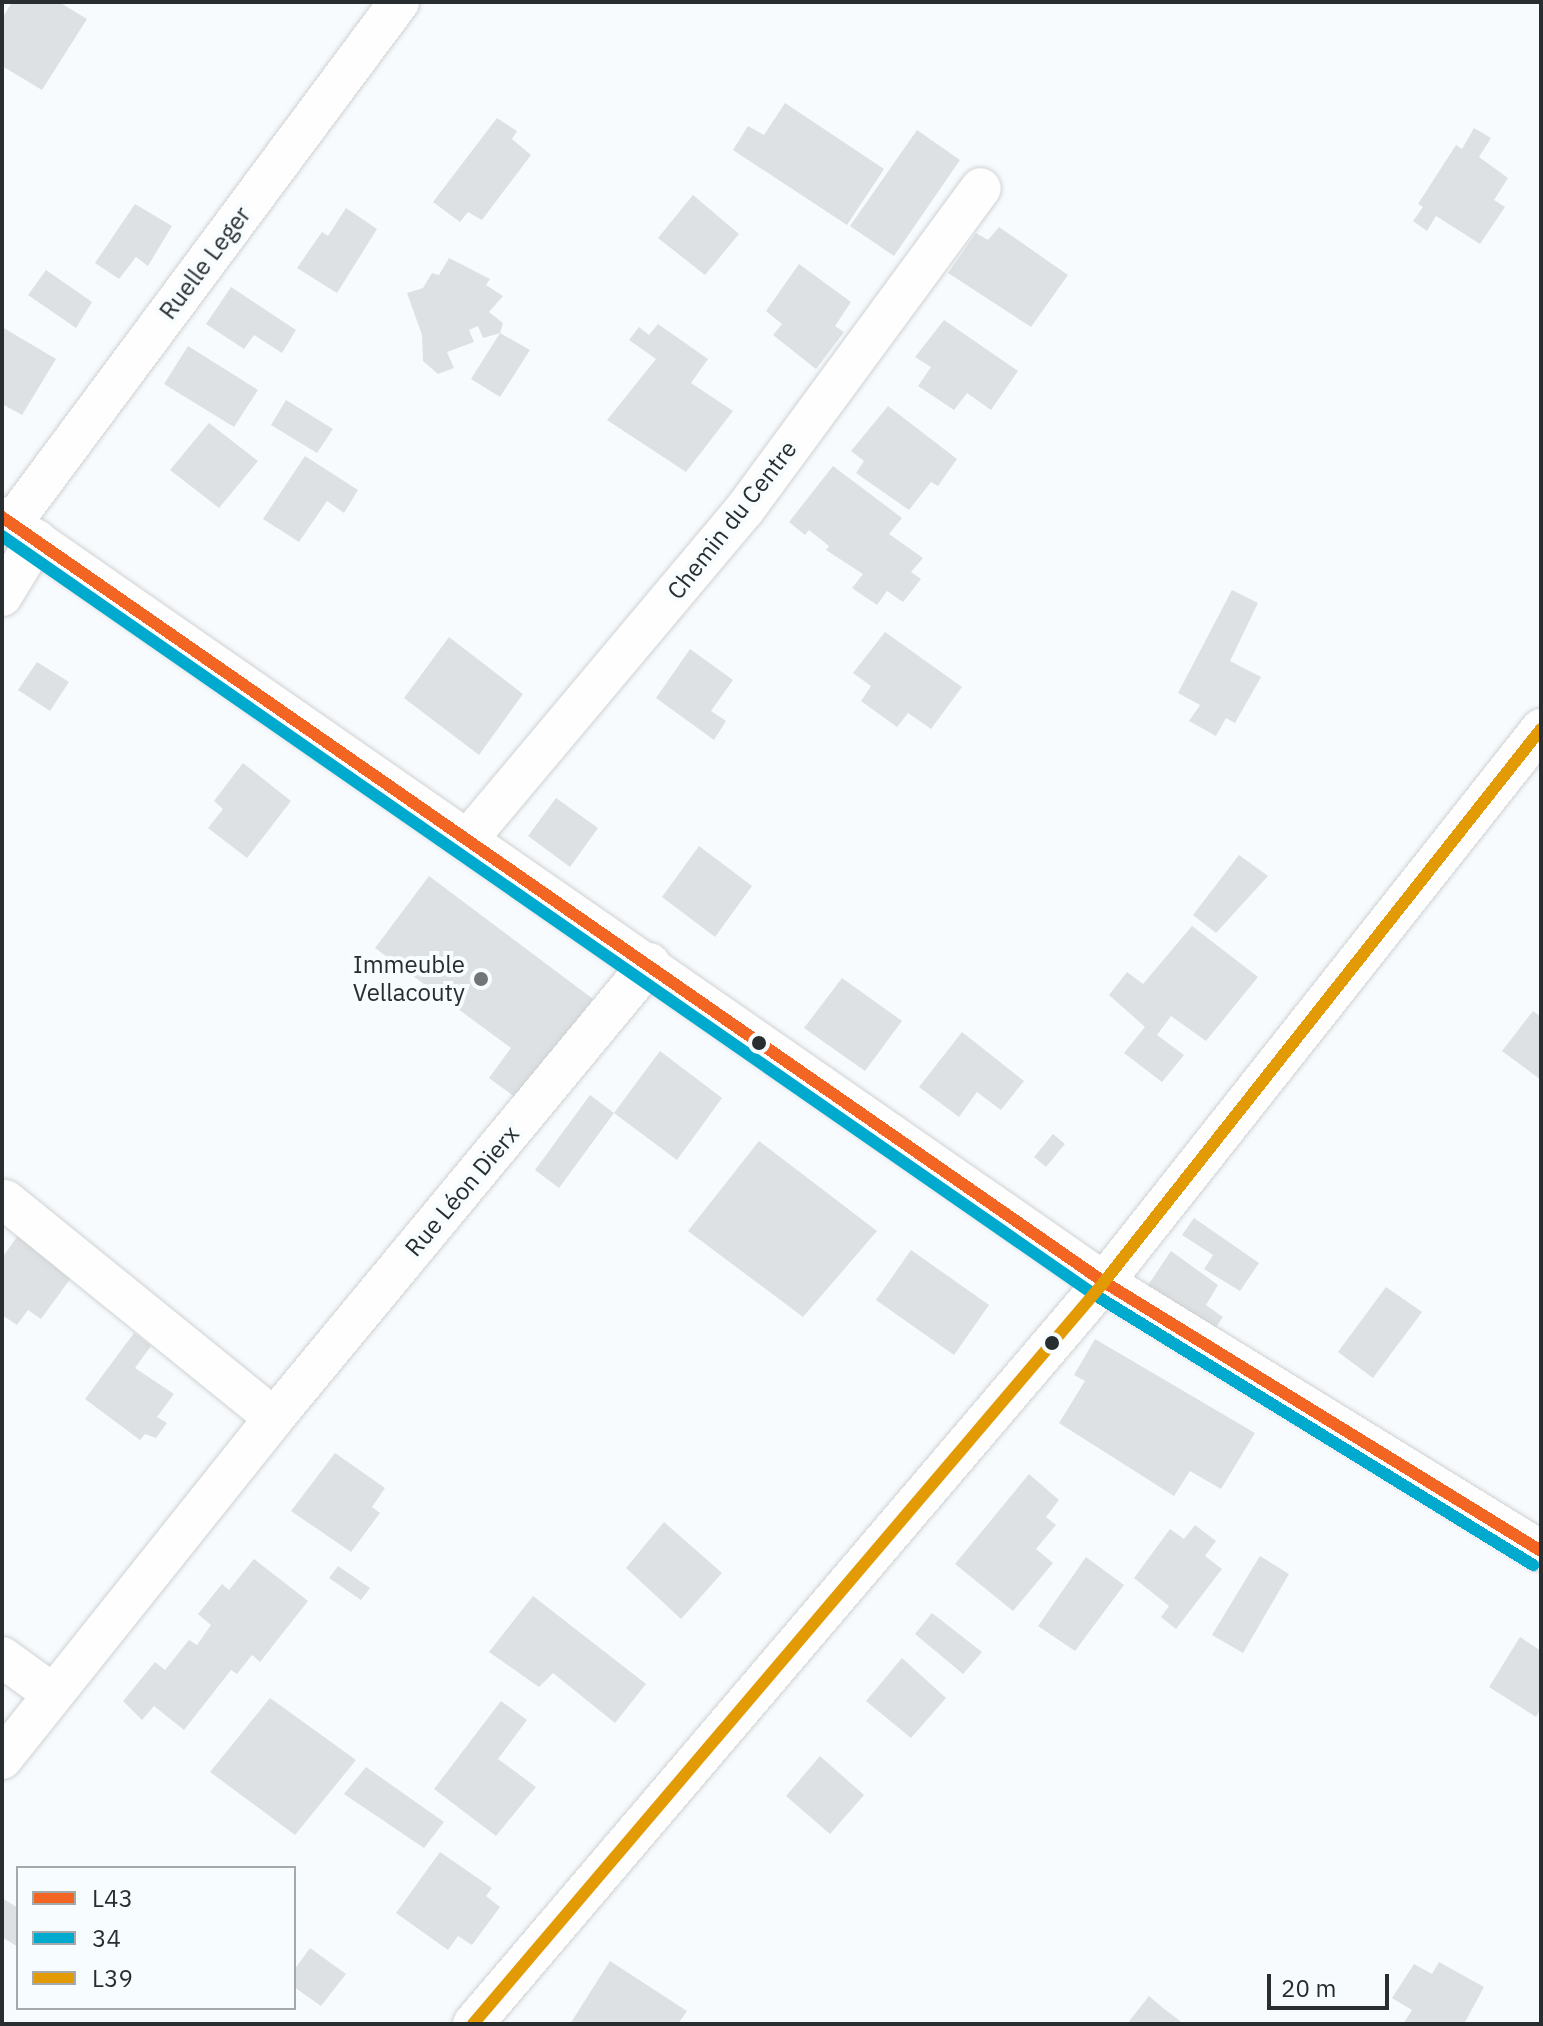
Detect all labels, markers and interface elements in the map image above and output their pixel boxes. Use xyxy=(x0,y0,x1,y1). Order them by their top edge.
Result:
street label: Ruelle Leger xyxy=(153,201,257,325)
street label: Chemin du Centre xyxy=(661,435,803,605)
place label: Immeuble Vellacouty xyxy=(353,951,465,1007)
marker: Immeuble Vellacouty xyxy=(472,970,490,988)
unlabelled marker xyxy=(751,1035,767,1051)
street label: Rue Léon Dierx xyxy=(399,1120,525,1262)
unlabelled marker xyxy=(1044,1335,1060,1351)
legend xyxy=(16,1866,296,2010)
text: L43 xyxy=(92,1882,133,1914)
text: 34 xyxy=(92,1922,121,1954)
scale bar xyxy=(1271,1958,1393,2008)
text: L39 xyxy=(92,1962,133,1994)
text: 20 m xyxy=(1281,1972,1336,2004)

